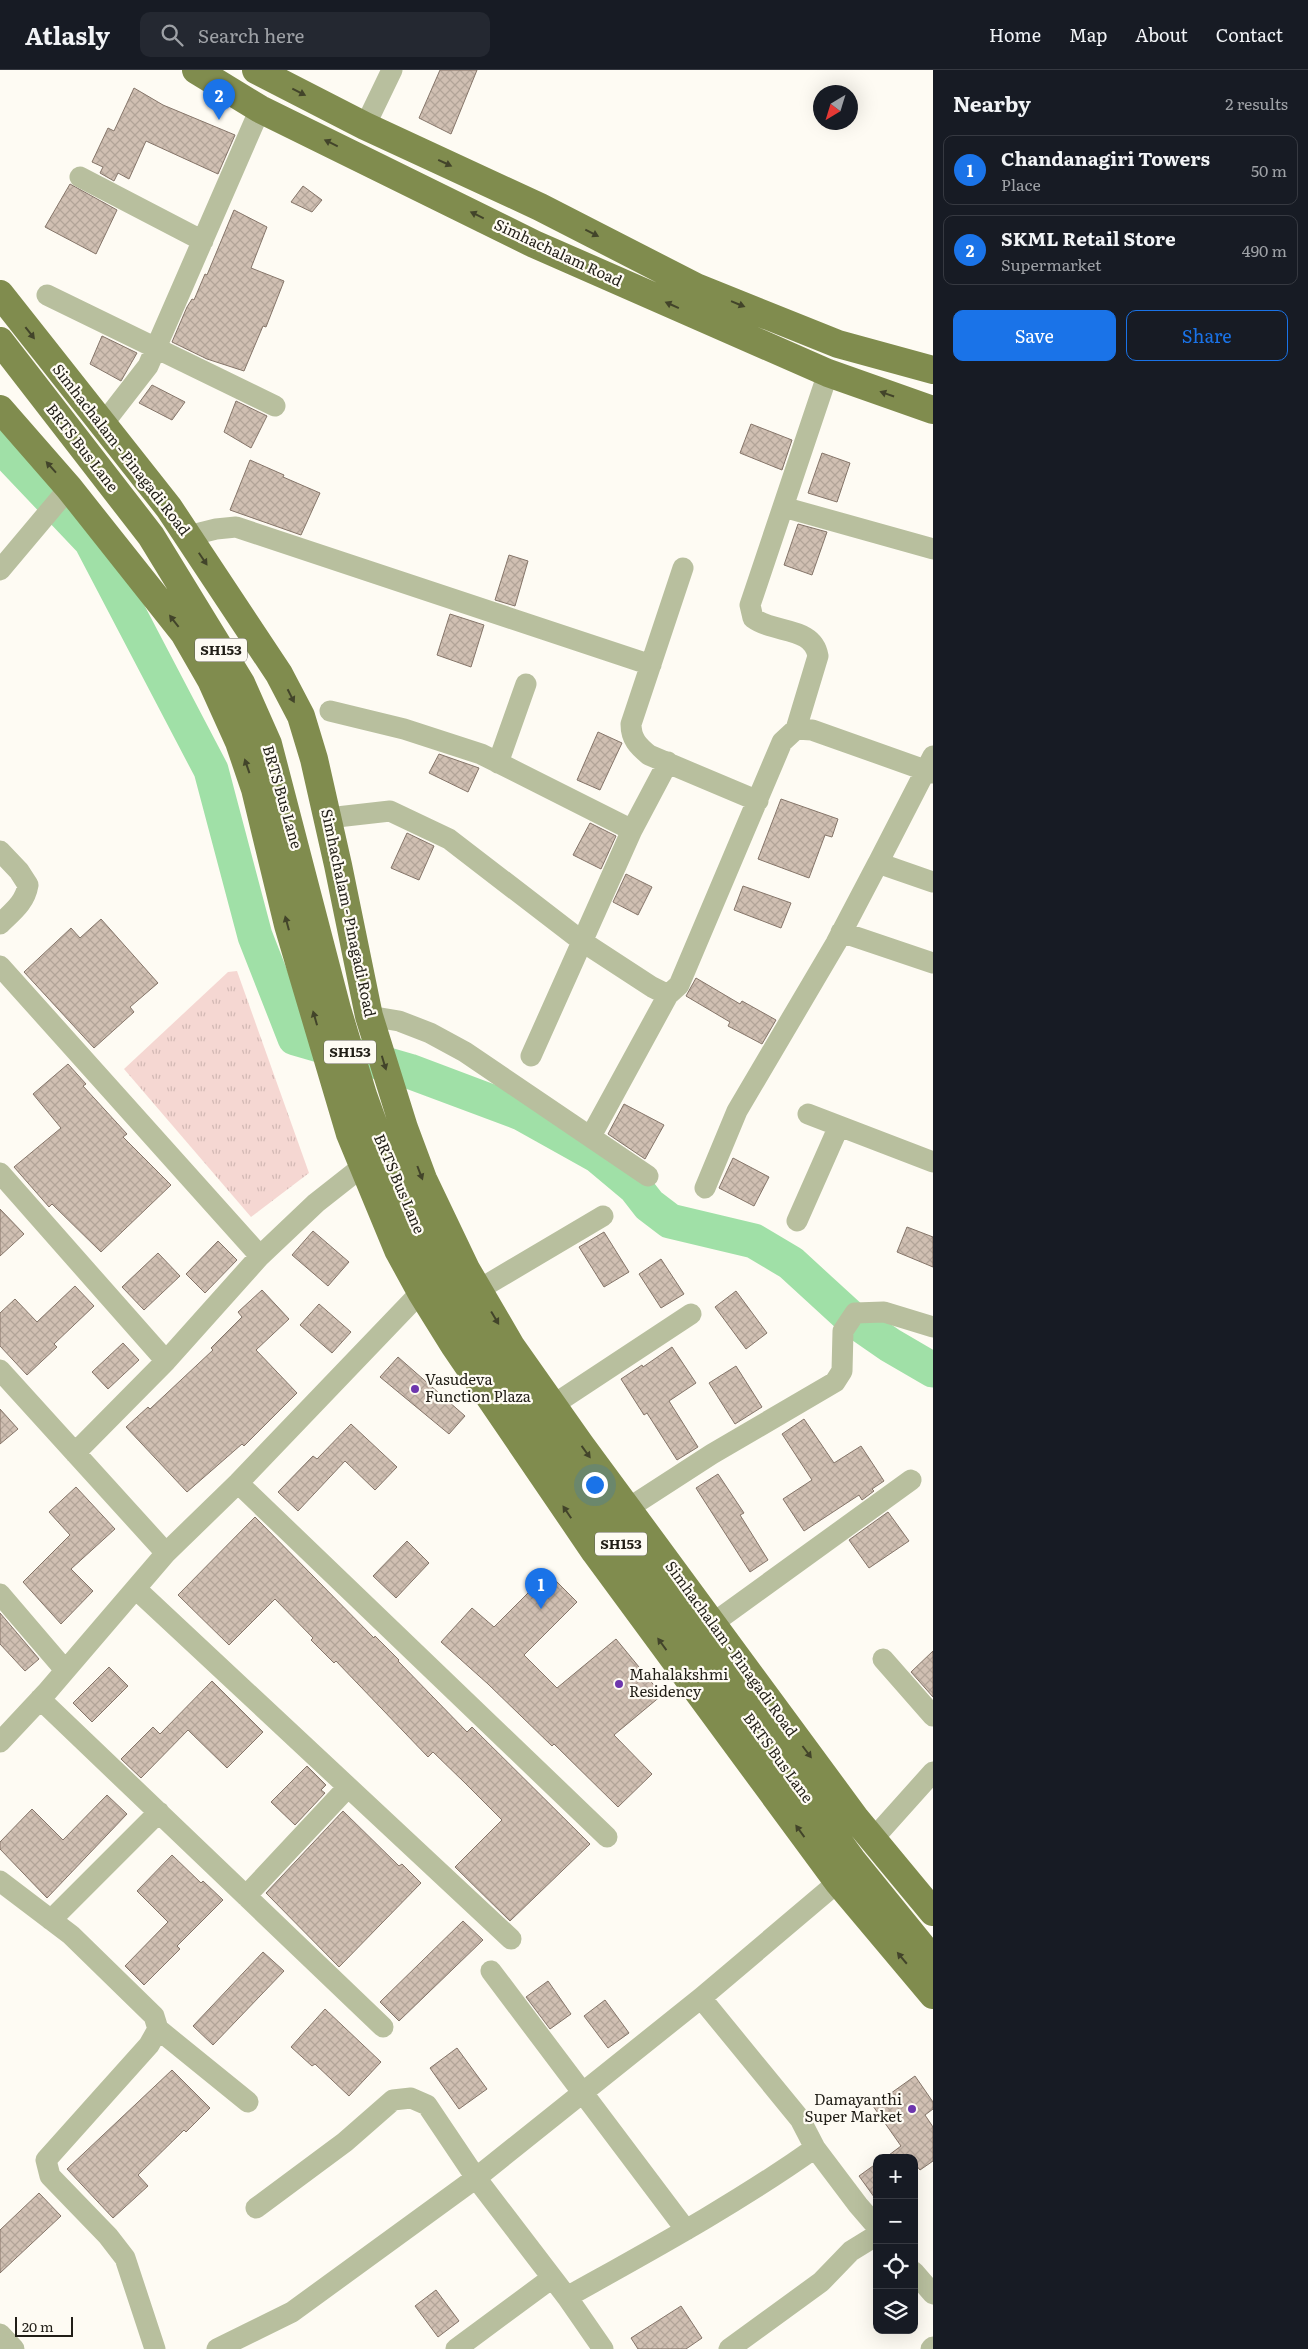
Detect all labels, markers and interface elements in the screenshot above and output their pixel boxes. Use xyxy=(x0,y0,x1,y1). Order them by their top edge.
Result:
search box xyxy=(140,12,490,57)
text: Atlasly xyxy=(25,17,110,52)
icon: search xyxy=(158,21,186,49)
text: Search here xyxy=(198,21,304,49)
text: Home xyxy=(989,21,1041,48)
text: Map xyxy=(1069,21,1107,48)
text: About xyxy=(1135,21,1188,48)
text: Contact xyxy=(1216,21,1283,48)
pin: 2 xyxy=(203,79,235,120)
north arrow xyxy=(813,85,858,130)
text: Nearby xyxy=(953,87,1031,118)
one-way arrow xyxy=(292,88,306,96)
text: 2 results xyxy=(1225,91,1288,115)
one-way arrow xyxy=(324,139,338,147)
text: Chandanagiri Towers xyxy=(1001,144,1210,172)
text: 1 xyxy=(967,158,973,182)
text: 50 m xyxy=(1251,158,1287,182)
one-way arrow xyxy=(438,159,452,167)
text: Place xyxy=(1001,172,1041,196)
one-way arrow xyxy=(470,211,484,219)
street label: Simhachalam Road xyxy=(491,212,626,291)
text: SKML Retail Store xyxy=(1001,224,1176,252)
one-way arrow xyxy=(585,229,599,237)
text: 2 xyxy=(966,238,974,262)
text: 490 m xyxy=(1242,238,1287,262)
text: Supermarket xyxy=(1001,252,1101,276)
one-way arrow xyxy=(665,300,679,308)
one-way arrow xyxy=(731,300,746,308)
button: Save xyxy=(953,310,1116,361)
button: Share xyxy=(1126,310,1288,361)
one-way arrow xyxy=(25,326,36,339)
street label: Simhachalam - Pinagadi Road xyxy=(48,358,197,540)
one-way arrow xyxy=(879,390,894,398)
street label: BRTS Bus Lane xyxy=(41,398,125,496)
one-way arrow xyxy=(45,462,57,474)
one-way arrow xyxy=(198,552,208,566)
one-way arrow xyxy=(169,615,180,628)
road number: SH153 xyxy=(195,638,247,662)
one-way arrow xyxy=(287,688,295,703)
street label: BRTS Bus Lane xyxy=(258,742,309,851)
one-way arrow xyxy=(243,758,251,773)
street label: Simhachalam - Pinagadi Road xyxy=(316,806,383,1019)
one-way arrow xyxy=(283,916,291,931)
one-way arrow xyxy=(310,1010,318,1025)
road number: SH153 xyxy=(324,1040,376,1064)
one-way arrow xyxy=(380,1056,388,1071)
street label: BRTS Bus Lane xyxy=(369,1130,432,1237)
one-way arrow xyxy=(416,1166,424,1181)
one-way arrow xyxy=(490,1311,499,1324)
place label: Vasudeva Function Plaza xyxy=(425,1367,532,1407)
marker: Vasudeva Function Plaza xyxy=(409,1383,421,1395)
one-way arrow xyxy=(581,1445,591,1459)
your location xyxy=(582,1472,608,1498)
one-way arrow xyxy=(562,1506,572,1519)
road number: SH153 xyxy=(595,1532,647,1556)
street label: Simhachalam - Pinagadi Road xyxy=(660,1555,804,1741)
pin: 1 xyxy=(525,1568,557,1609)
one-way arrow xyxy=(657,1638,668,1651)
place label: Mahalakshmi Residency xyxy=(629,1662,728,1702)
marker: Mahalakshmi Residency xyxy=(613,1678,625,1690)
street label: BRTS Bus Lane xyxy=(739,1707,820,1807)
one-way arrow xyxy=(801,1745,812,1758)
one-way arrow xyxy=(795,1825,806,1838)
one-way arrow xyxy=(896,1952,907,1965)
place label: Damayanthi Super Market xyxy=(805,2087,902,2127)
marker: Damayanthi Super Market xyxy=(906,2103,918,2115)
map controls xyxy=(873,2154,918,2334)
button: + xyxy=(873,2154,918,2199)
button: − xyxy=(873,2199,918,2244)
button: locate xyxy=(873,2244,918,2289)
button: layers xyxy=(873,2289,918,2334)
scale bar xyxy=(15,2314,72,2337)
text: 20 m xyxy=(22,2316,54,2336)

